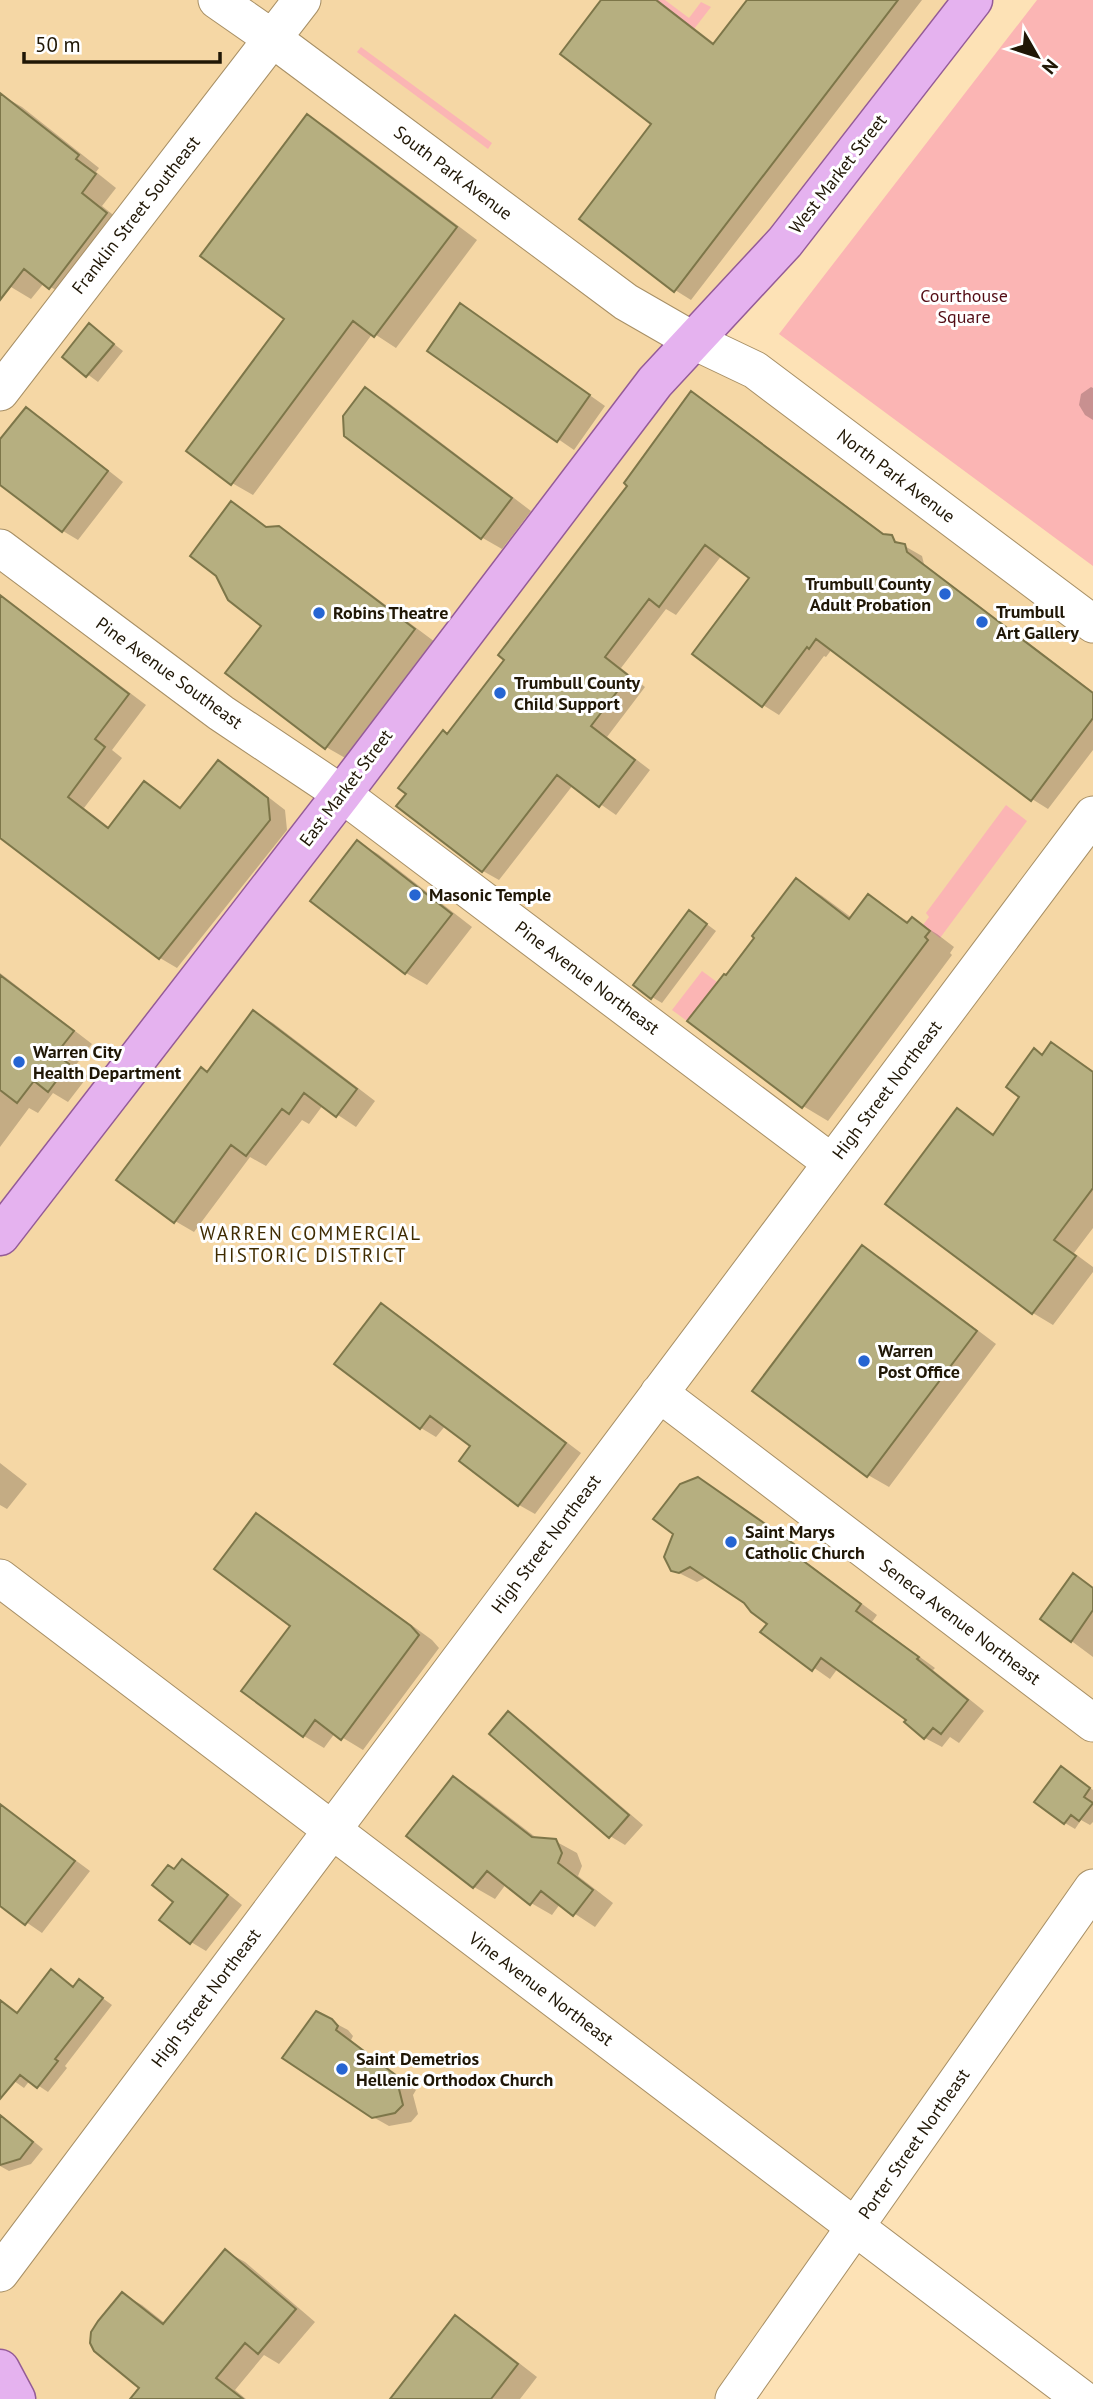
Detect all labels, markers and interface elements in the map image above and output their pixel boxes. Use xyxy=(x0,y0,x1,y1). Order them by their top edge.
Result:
scale bar xyxy=(24,21,220,65)
north arrow xyxy=(1002,21,1072,91)
text: 50 m xyxy=(35,31,81,58)
text: N xyxy=(1037,54,1063,79)
street label: West Market Street xyxy=(784,109,891,238)
street label: South Park Avenue xyxy=(389,120,517,225)
street label: Franklin Street Southeast xyxy=(67,131,205,299)
park label: Courthouse Square xyxy=(920,284,1008,328)
street label: North Park Avenue xyxy=(833,424,960,528)
place label: Trumbull County Adult Probation xyxy=(805,572,931,616)
marker: Trumbull County Adult Probation xyxy=(937,586,953,602)
place label: Trumbull Art Gallery xyxy=(996,600,1079,644)
place label: Robins Theatre xyxy=(333,601,448,624)
marker: Robins Theatre xyxy=(311,605,327,621)
street label: Pine Avenue Southeast xyxy=(91,612,247,734)
marker: Trumbull Art Gallery xyxy=(974,614,990,630)
place label: Trumbull County Child Support xyxy=(514,671,641,715)
marker: Trumbull County Child Support xyxy=(492,685,508,701)
street label: East Market Street xyxy=(294,725,397,851)
place label: Masonic Temple xyxy=(429,883,551,906)
marker: Masonic Temple xyxy=(407,887,423,903)
street label: Pine Avenue Northeast xyxy=(510,916,664,1040)
street label: High Street Northeast xyxy=(827,1016,946,1164)
place label: Warren City Health Department xyxy=(33,1040,182,1084)
marker: Warren City Health Department xyxy=(11,1054,27,1070)
district label: WARREN COMMERCIAL HISTORIC DISTRICT xyxy=(200,1221,422,1267)
place label: Warren Post Office xyxy=(878,1339,960,1383)
marker: Warren Post Office xyxy=(856,1353,872,1369)
street label: High Street Northeast xyxy=(486,1470,605,1618)
place label: Saint Marys Catholic Church xyxy=(745,1520,865,1564)
marker: Saint Marys Catholic Church xyxy=(723,1534,739,1550)
street label: Seneca Avenue Northeast xyxy=(875,1553,1045,1690)
street label: High Street Northeast xyxy=(146,1924,265,2072)
street label: Vine Avenue Northeast xyxy=(464,1926,618,2051)
place label: Saint Demetrios Hellenic Orthodox Church xyxy=(356,2047,553,2091)
marker: Saint Demetrios Hellenic Orthodox Church xyxy=(334,2061,350,2077)
street label: Porter Street Northeast xyxy=(853,2064,974,2223)

